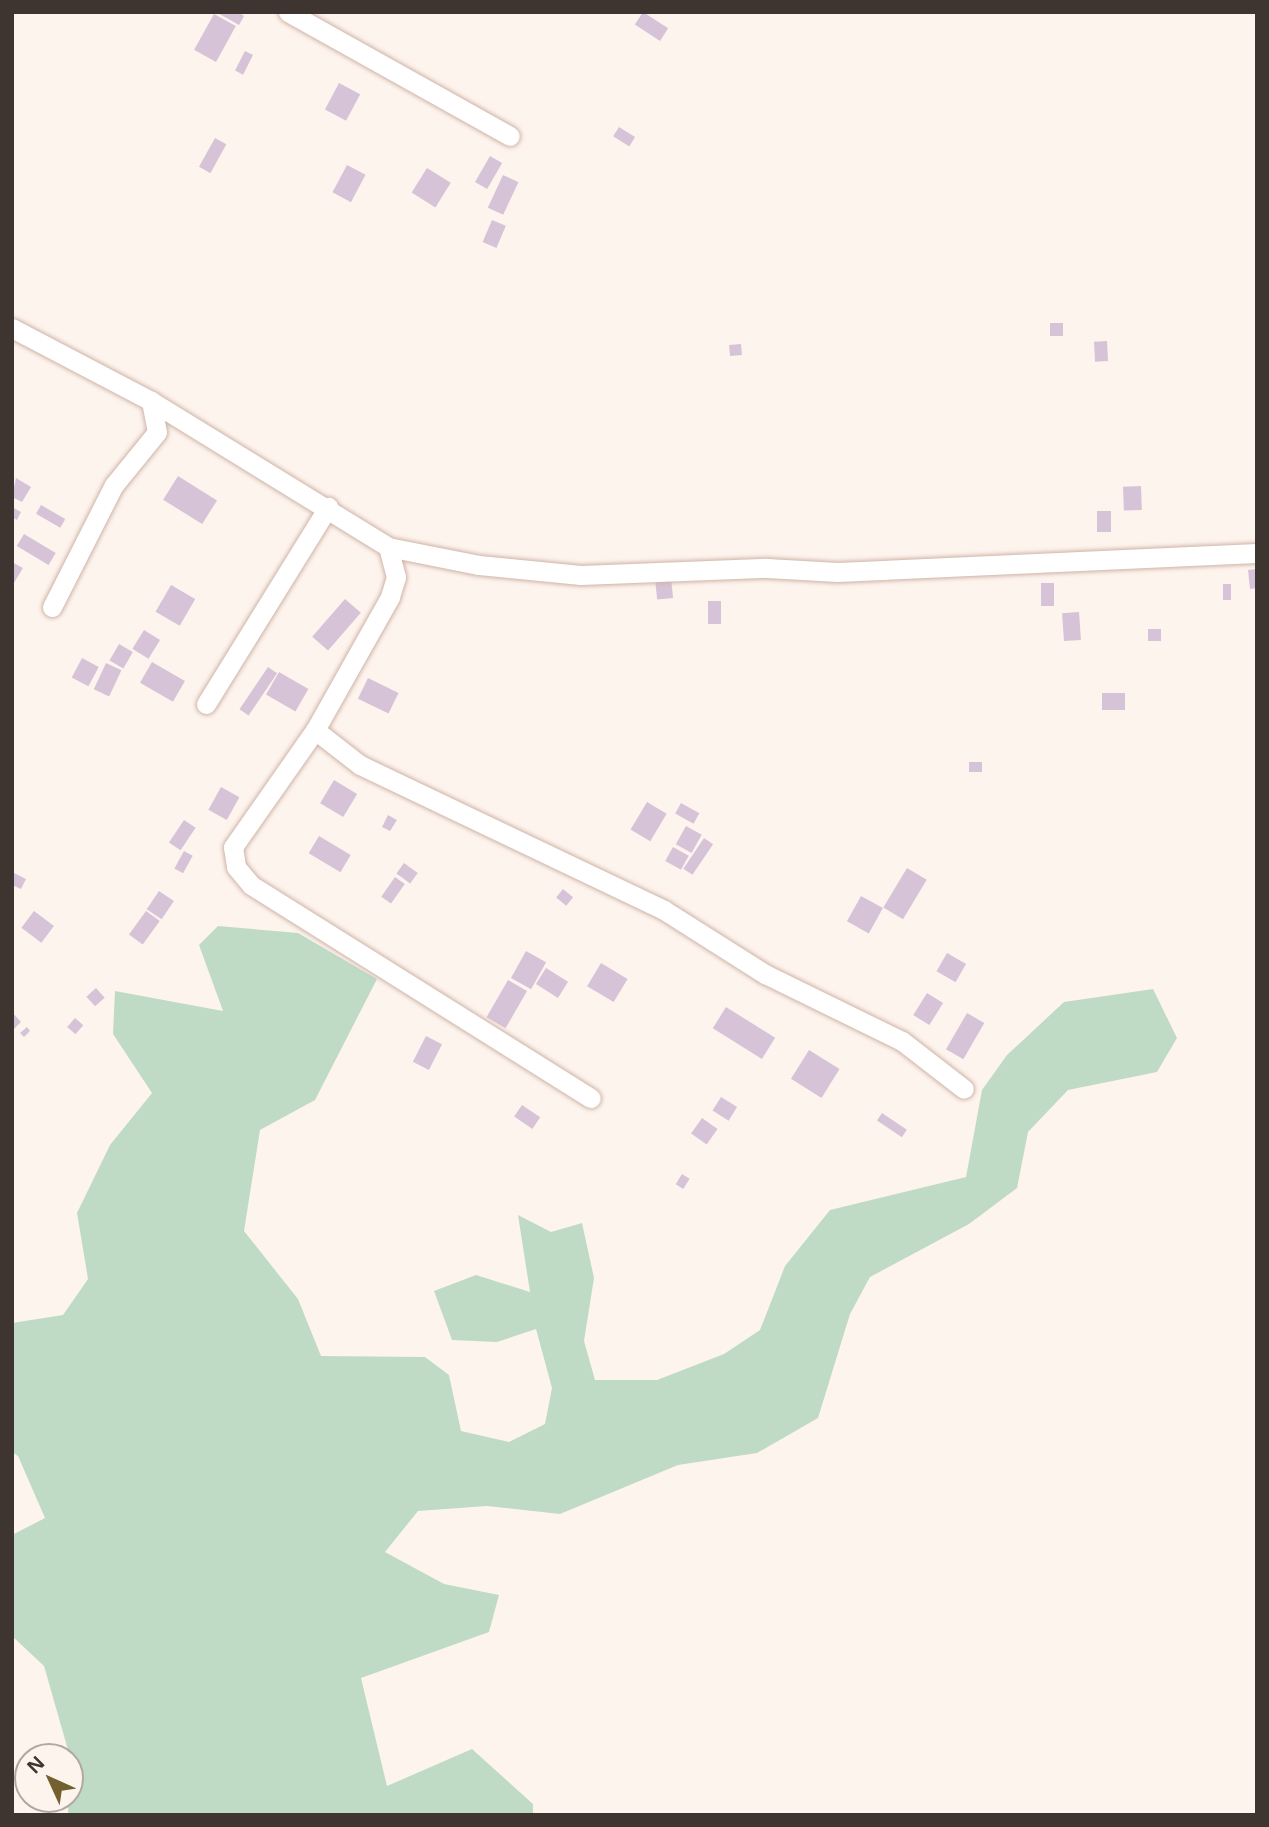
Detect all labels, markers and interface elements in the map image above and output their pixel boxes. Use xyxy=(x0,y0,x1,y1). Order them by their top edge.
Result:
north arrow xyxy=(14,1743,84,1813)
text: N xyxy=(21,1750,50,1779)

